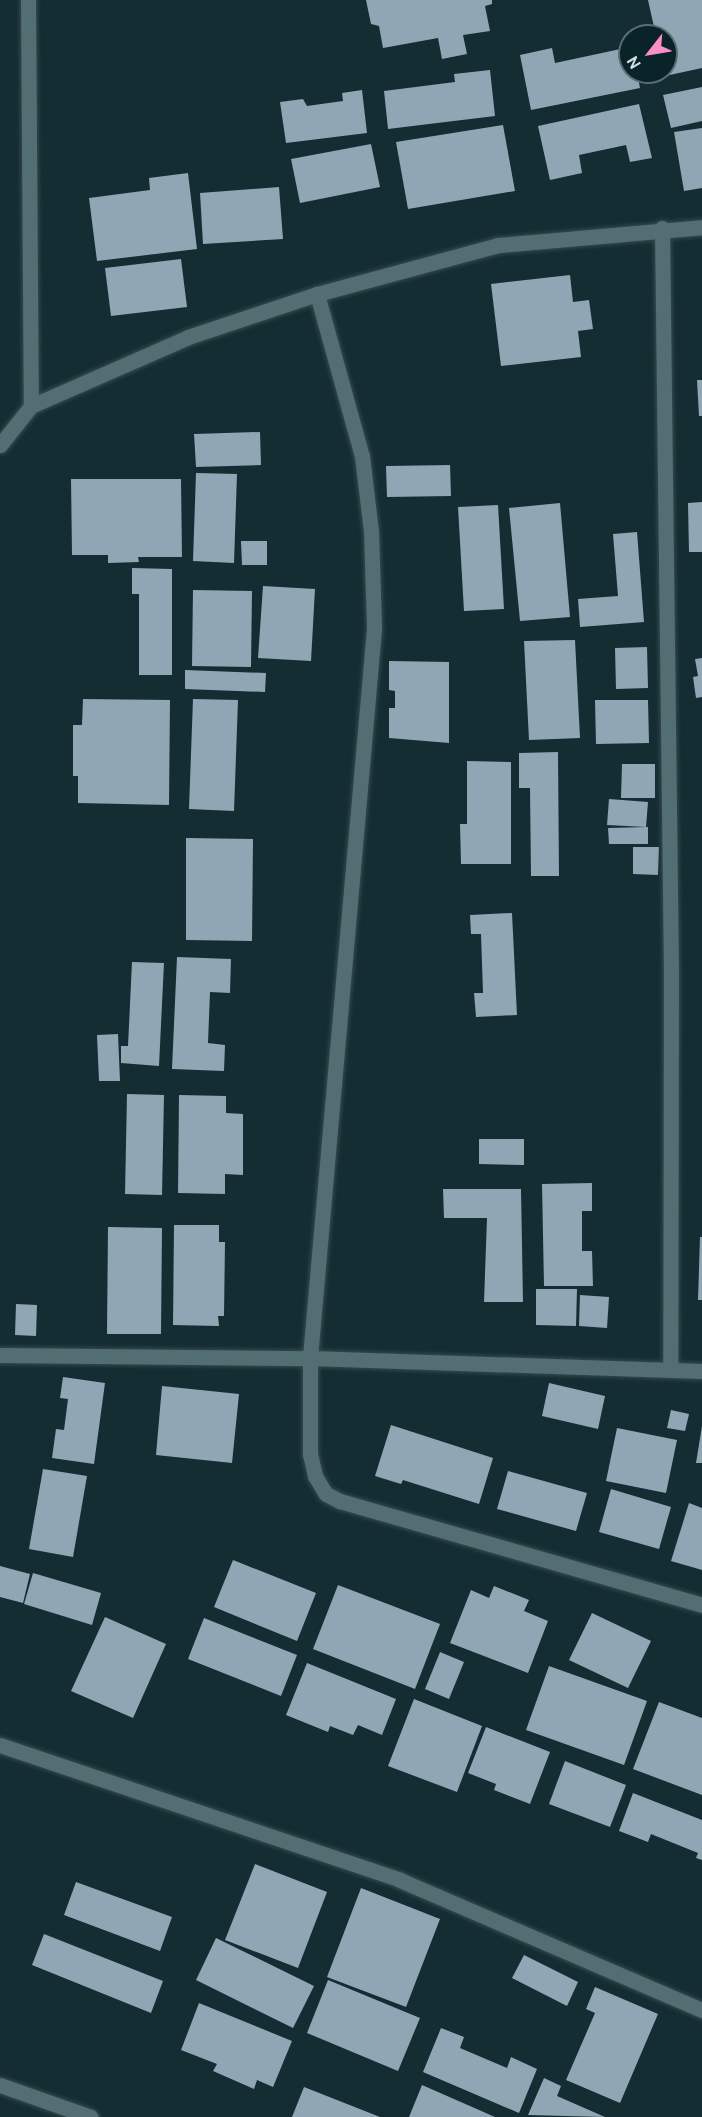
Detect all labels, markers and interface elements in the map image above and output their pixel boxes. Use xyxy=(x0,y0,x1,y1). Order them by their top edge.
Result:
north arrow xyxy=(618,24,678,84)
text: N xyxy=(623,53,645,72)

